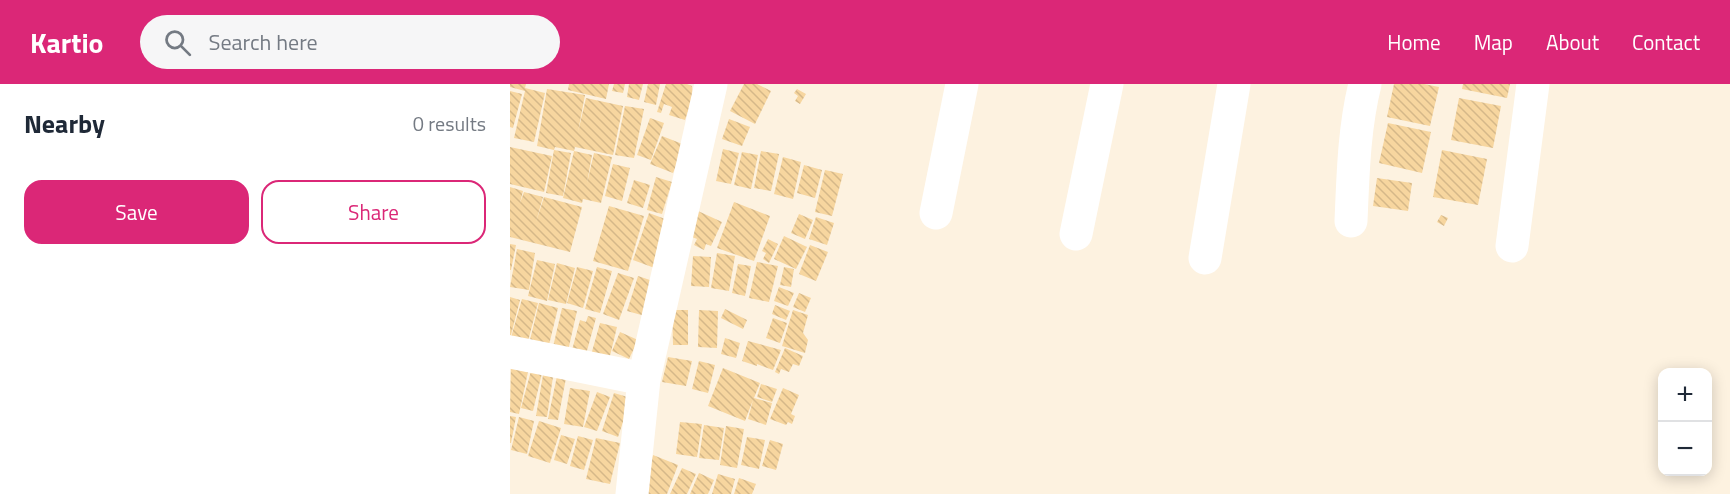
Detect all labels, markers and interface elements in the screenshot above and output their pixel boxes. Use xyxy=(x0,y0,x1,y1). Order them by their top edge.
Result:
search box xyxy=(140,15,560,69)
text: Kartio xyxy=(30,21,104,64)
text: Search here xyxy=(209,25,318,59)
icon: search xyxy=(161,26,194,59)
text: Home xyxy=(1387,26,1441,58)
text: Map xyxy=(1474,26,1513,58)
text: About xyxy=(1546,26,1599,58)
text: Contact xyxy=(1632,26,1700,58)
text: Nearby xyxy=(24,104,105,143)
text: 0 results xyxy=(413,108,486,139)
button: Save xyxy=(24,180,249,244)
button: Share xyxy=(261,180,486,244)
map controls xyxy=(1658,368,1712,476)
button: + xyxy=(1658,368,1712,422)
button: − xyxy=(1658,422,1712,476)

